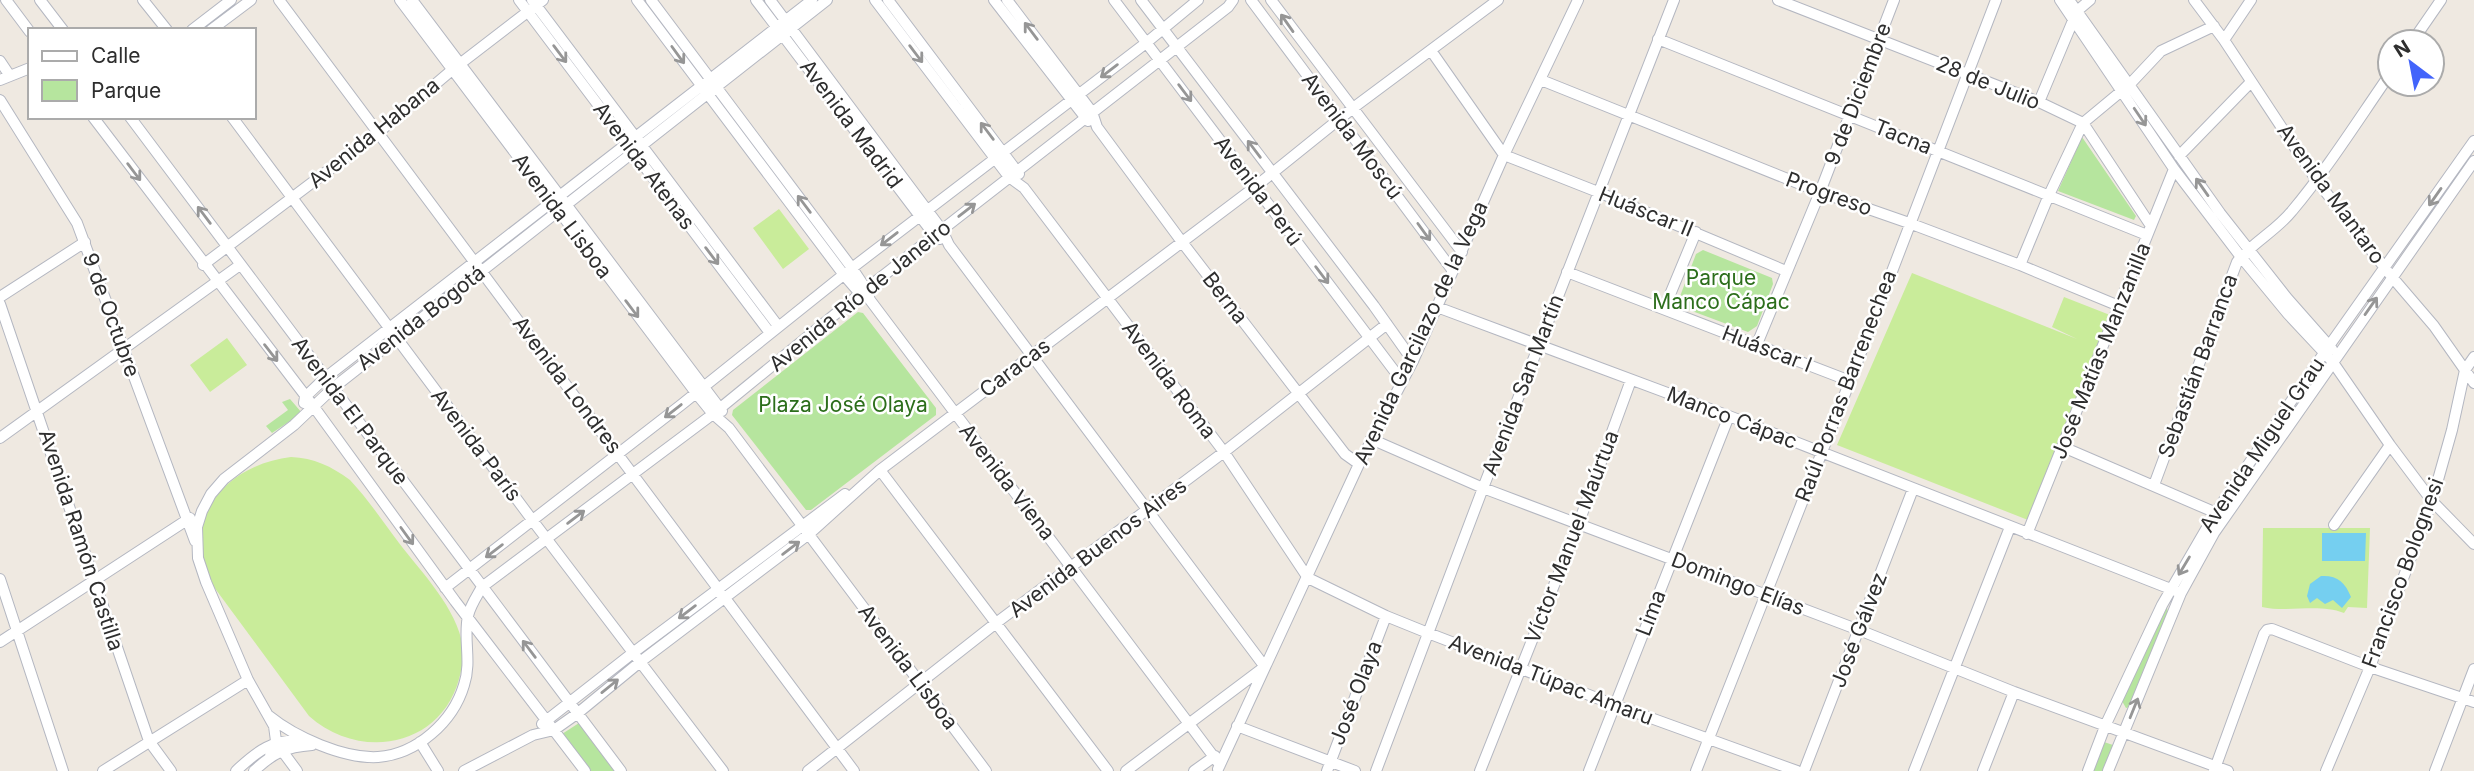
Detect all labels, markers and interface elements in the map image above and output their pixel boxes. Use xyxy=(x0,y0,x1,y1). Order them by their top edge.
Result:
one-way arrow xyxy=(1280,14,1294,33)
street label: 9 de Diciembre xyxy=(1819,19,1896,169)
one-way arrow xyxy=(1024,22,1039,41)
legend xyxy=(28,28,256,119)
north arrow xyxy=(2376,28,2446,98)
text: N xyxy=(2390,35,2414,63)
text: Calle xyxy=(91,43,141,68)
one-way arrow xyxy=(552,45,567,63)
one-way arrow xyxy=(671,45,685,64)
one-way arrow xyxy=(908,45,923,64)
street label: 28 de Julio xyxy=(1933,50,2044,115)
street label: Avenida Madrid xyxy=(795,54,908,193)
one-way arrow xyxy=(1100,64,1119,79)
street label: Avenida Moscú xyxy=(1297,68,1408,204)
street label: Avenida Habana xyxy=(303,72,444,193)
text: Parque xyxy=(91,78,161,103)
one-way arrow xyxy=(1177,84,1192,103)
street label: Avenida Atenas xyxy=(588,97,700,234)
one-way arrow xyxy=(2132,107,2147,126)
street label: Tacna xyxy=(1871,114,1936,159)
street label: Avenida Mantaro xyxy=(2272,119,2391,269)
one-way arrow xyxy=(980,122,995,140)
street label: Avenida Perú xyxy=(1209,131,1308,250)
one-way arrow xyxy=(1247,140,1262,159)
street label: Avenida Lisboa xyxy=(507,148,618,283)
one-way arrow xyxy=(126,162,141,181)
street label: Progreso xyxy=(1783,166,1876,221)
one-way arrow xyxy=(2195,178,2209,197)
street label: Huáscar II xyxy=(1595,181,1697,242)
one-way arrow xyxy=(2428,187,2442,206)
one-way arrow xyxy=(797,195,811,214)
street label: Avenida Garcilazo de la Vega xyxy=(1348,197,1493,468)
one-way arrow xyxy=(957,203,976,218)
one-way arrow xyxy=(196,207,211,225)
street label: Avenida Río de Janeiro xyxy=(764,215,956,377)
one-way arrow xyxy=(1416,222,1431,240)
one-way arrow xyxy=(881,231,899,246)
street label: José Matías Manzanilla xyxy=(2046,239,2155,463)
one-way arrow xyxy=(704,246,719,264)
street label: 9 de Octubre xyxy=(78,250,145,380)
street label: Avenida Bogotá xyxy=(352,260,490,375)
park label: Parque Manco Cápac xyxy=(1652,265,1790,314)
one-way arrow xyxy=(1314,266,1329,284)
street label: Raúl Porras Barrenechea xyxy=(1790,266,1901,505)
street label: Berna xyxy=(1198,267,1253,328)
street label: Sebastián Barranca xyxy=(2153,271,2242,461)
street label: Avenida San Martín xyxy=(1477,291,1569,479)
one-way arrow xyxy=(2364,297,2378,316)
one-way arrow xyxy=(625,299,640,318)
street label: Avenida Londres xyxy=(508,311,627,458)
street label: Avenida Roma xyxy=(1117,316,1222,443)
street label: Huáscar I xyxy=(1719,320,1816,377)
street label: Avenida El Parque xyxy=(287,332,414,490)
street label: Caracas xyxy=(974,333,1055,402)
one-way arrow xyxy=(264,343,279,362)
street label: Avenida Miguel Grau xyxy=(2194,353,2329,537)
street label: Manco Cápac xyxy=(1663,381,1801,454)
street label: Avenida París xyxy=(426,384,527,506)
park label: Plaza José Olaya xyxy=(758,392,928,417)
one-way arrow xyxy=(665,404,683,419)
street label: Avenida Viena xyxy=(954,419,1061,545)
street label: Avenida Ramón Castilla xyxy=(34,426,129,654)
street label: Víctor Manuel Maúrtua xyxy=(1519,427,1624,647)
street label: Avenida Buenos Aires xyxy=(1004,473,1191,622)
street label: Francisco Bolognesi xyxy=(2357,474,2449,671)
one-way arrow xyxy=(566,509,585,524)
one-way arrow xyxy=(400,526,414,545)
one-way arrow xyxy=(781,541,800,556)
one-way arrow xyxy=(484,543,503,558)
street label: Domingo Elías xyxy=(1668,547,1808,620)
one-way arrow xyxy=(2176,556,2190,576)
street label: José Gálvez xyxy=(1825,569,1892,691)
street label: Lima xyxy=(1630,586,1671,639)
street label: Avenida Lisboa xyxy=(853,599,964,734)
one-way arrow xyxy=(678,605,697,619)
street label: Avenida Túpac Amaru xyxy=(1445,629,1657,730)
street label: José Olaya xyxy=(1324,637,1387,749)
one-way arrow xyxy=(522,640,536,659)
one-way arrow xyxy=(601,679,619,694)
one-way arrow xyxy=(2129,698,2142,719)

